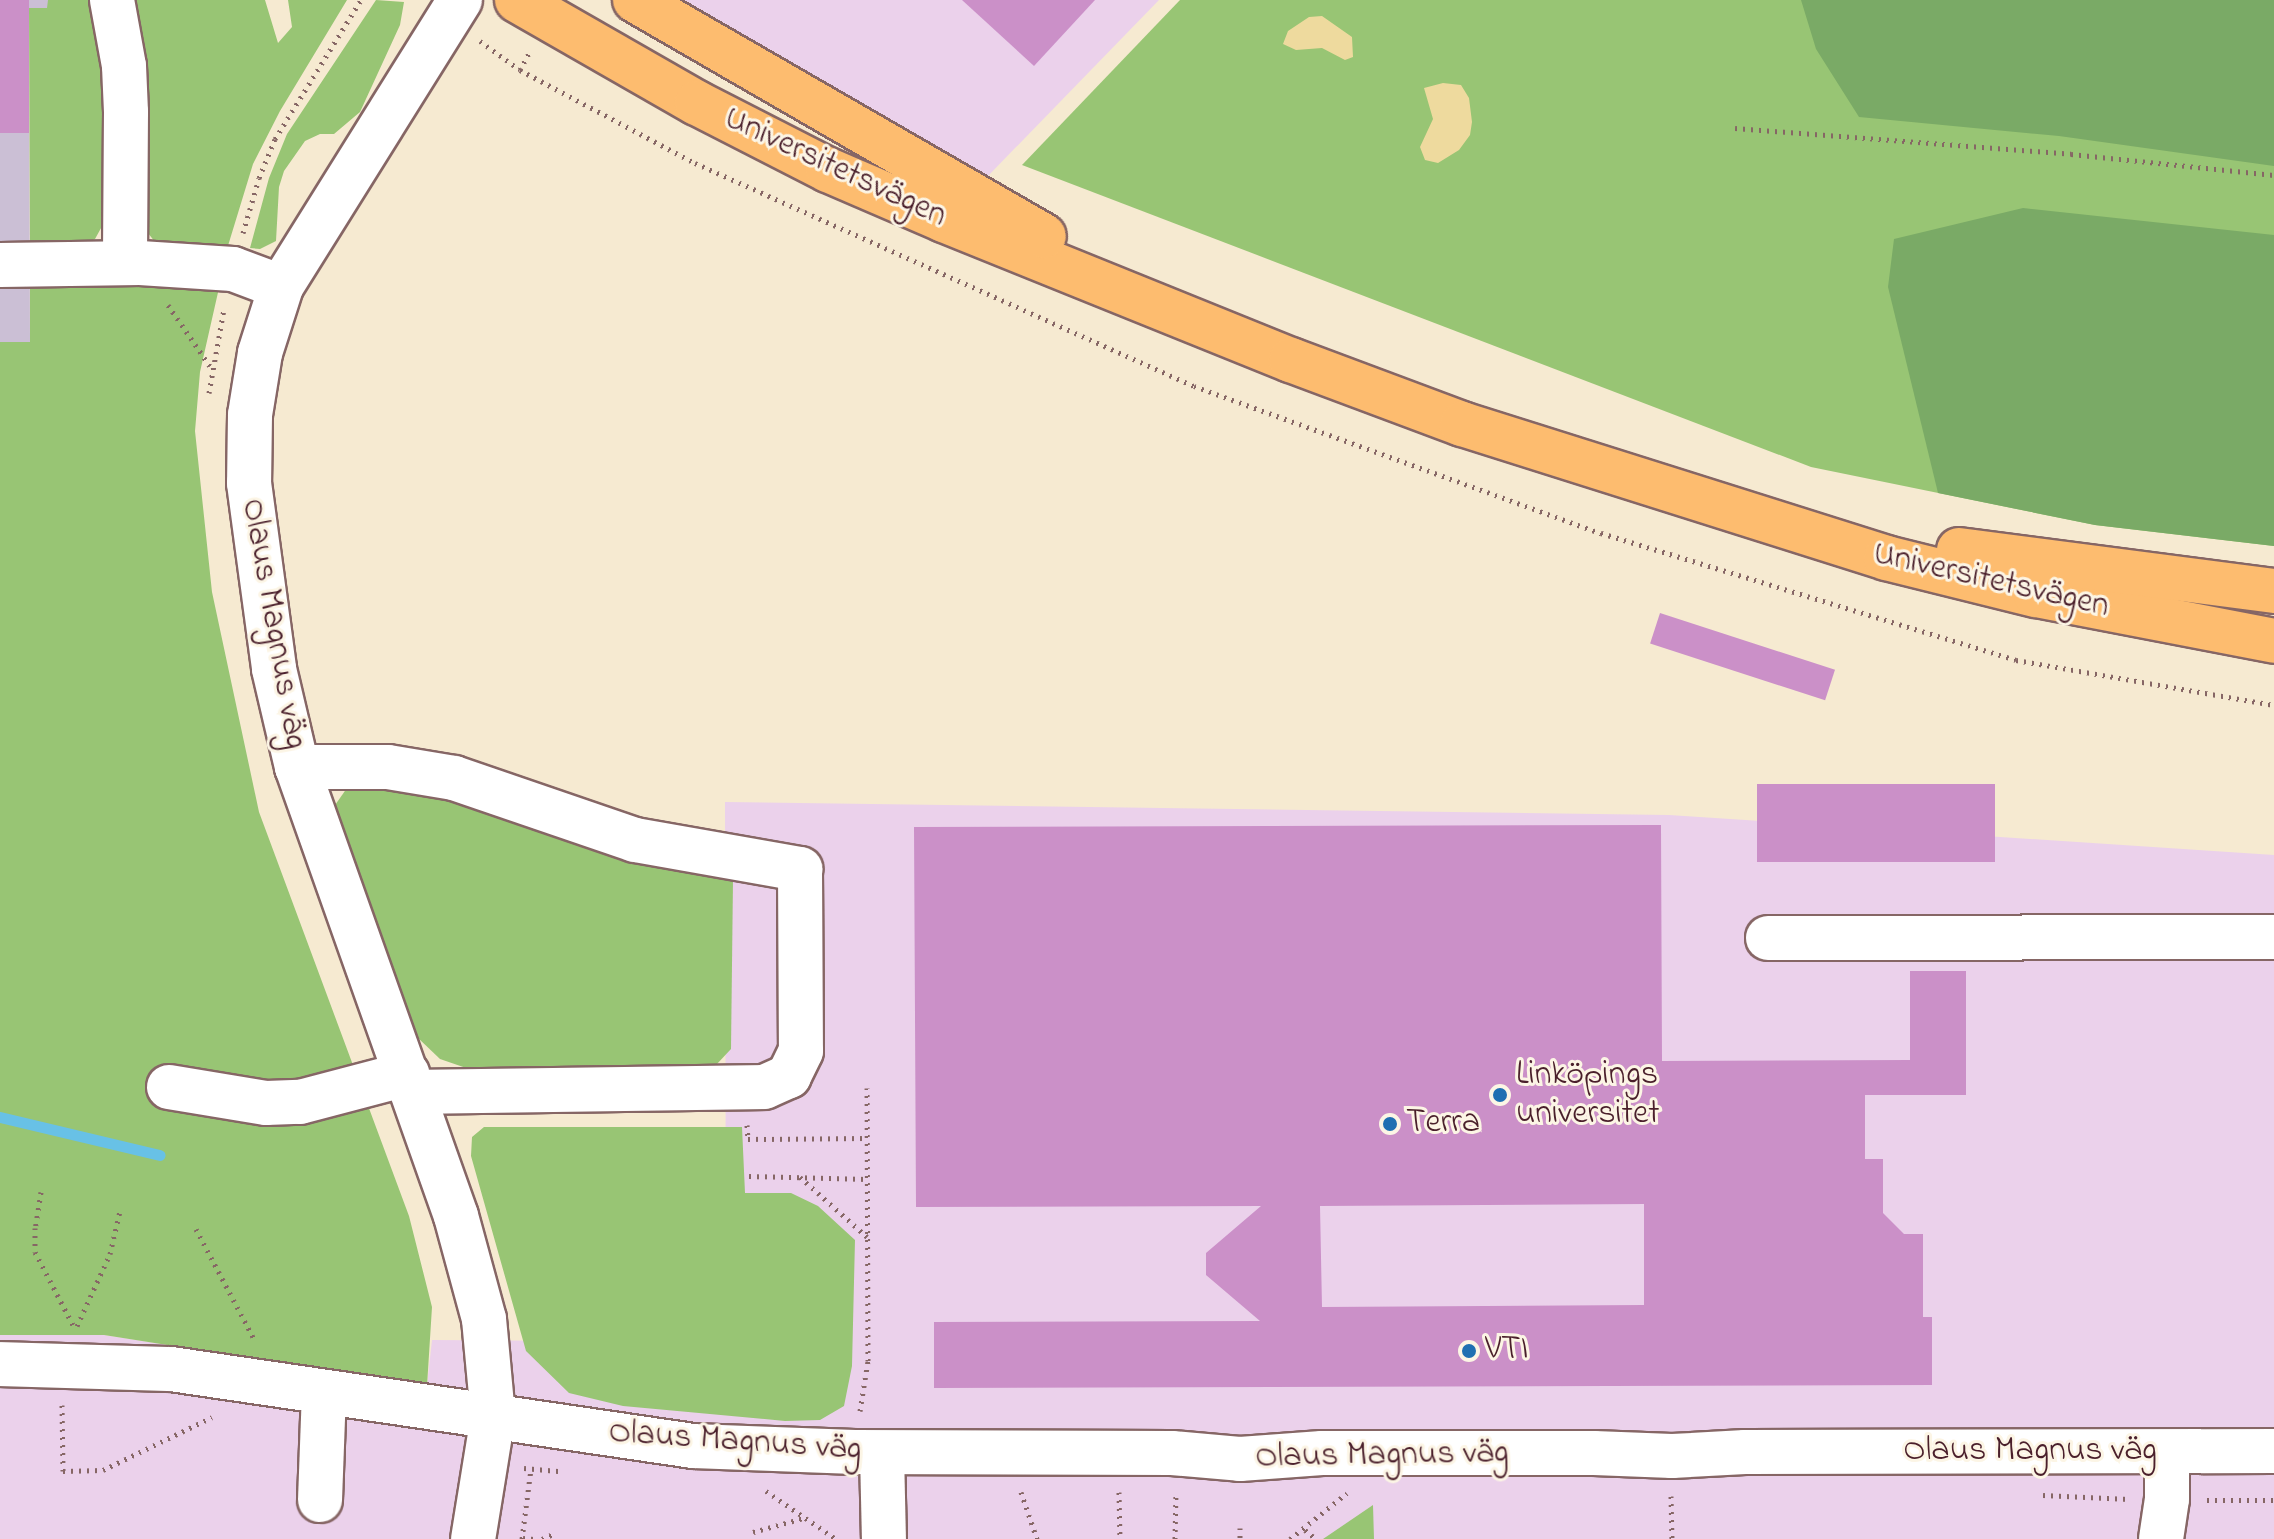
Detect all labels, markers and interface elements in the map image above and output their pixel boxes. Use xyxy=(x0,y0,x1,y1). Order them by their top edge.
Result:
street label: Universitetsvägen xyxy=(717,99,953,237)
street label: Olaus Magnus väg xyxy=(231,496,315,752)
street label: Universitetsvägen xyxy=(1869,534,2113,628)
place label: Linköpings universitet xyxy=(1516,1055,1660,1134)
marker: Linköpings universitet xyxy=(1491,1086,1509,1104)
place label: Terra xyxy=(1406,1104,1480,1144)
marker: Terra xyxy=(1381,1115,1399,1133)
place label: VTI xyxy=(1485,1331,1528,1371)
marker: VTI xyxy=(1460,1342,1478,1360)
street label: Olaus Magnus väg xyxy=(607,1413,863,1471)
street label: Olaus Magnus väg xyxy=(1903,1432,2157,1472)
street label: Olaus Magnus väg xyxy=(1255,1433,1509,1479)

